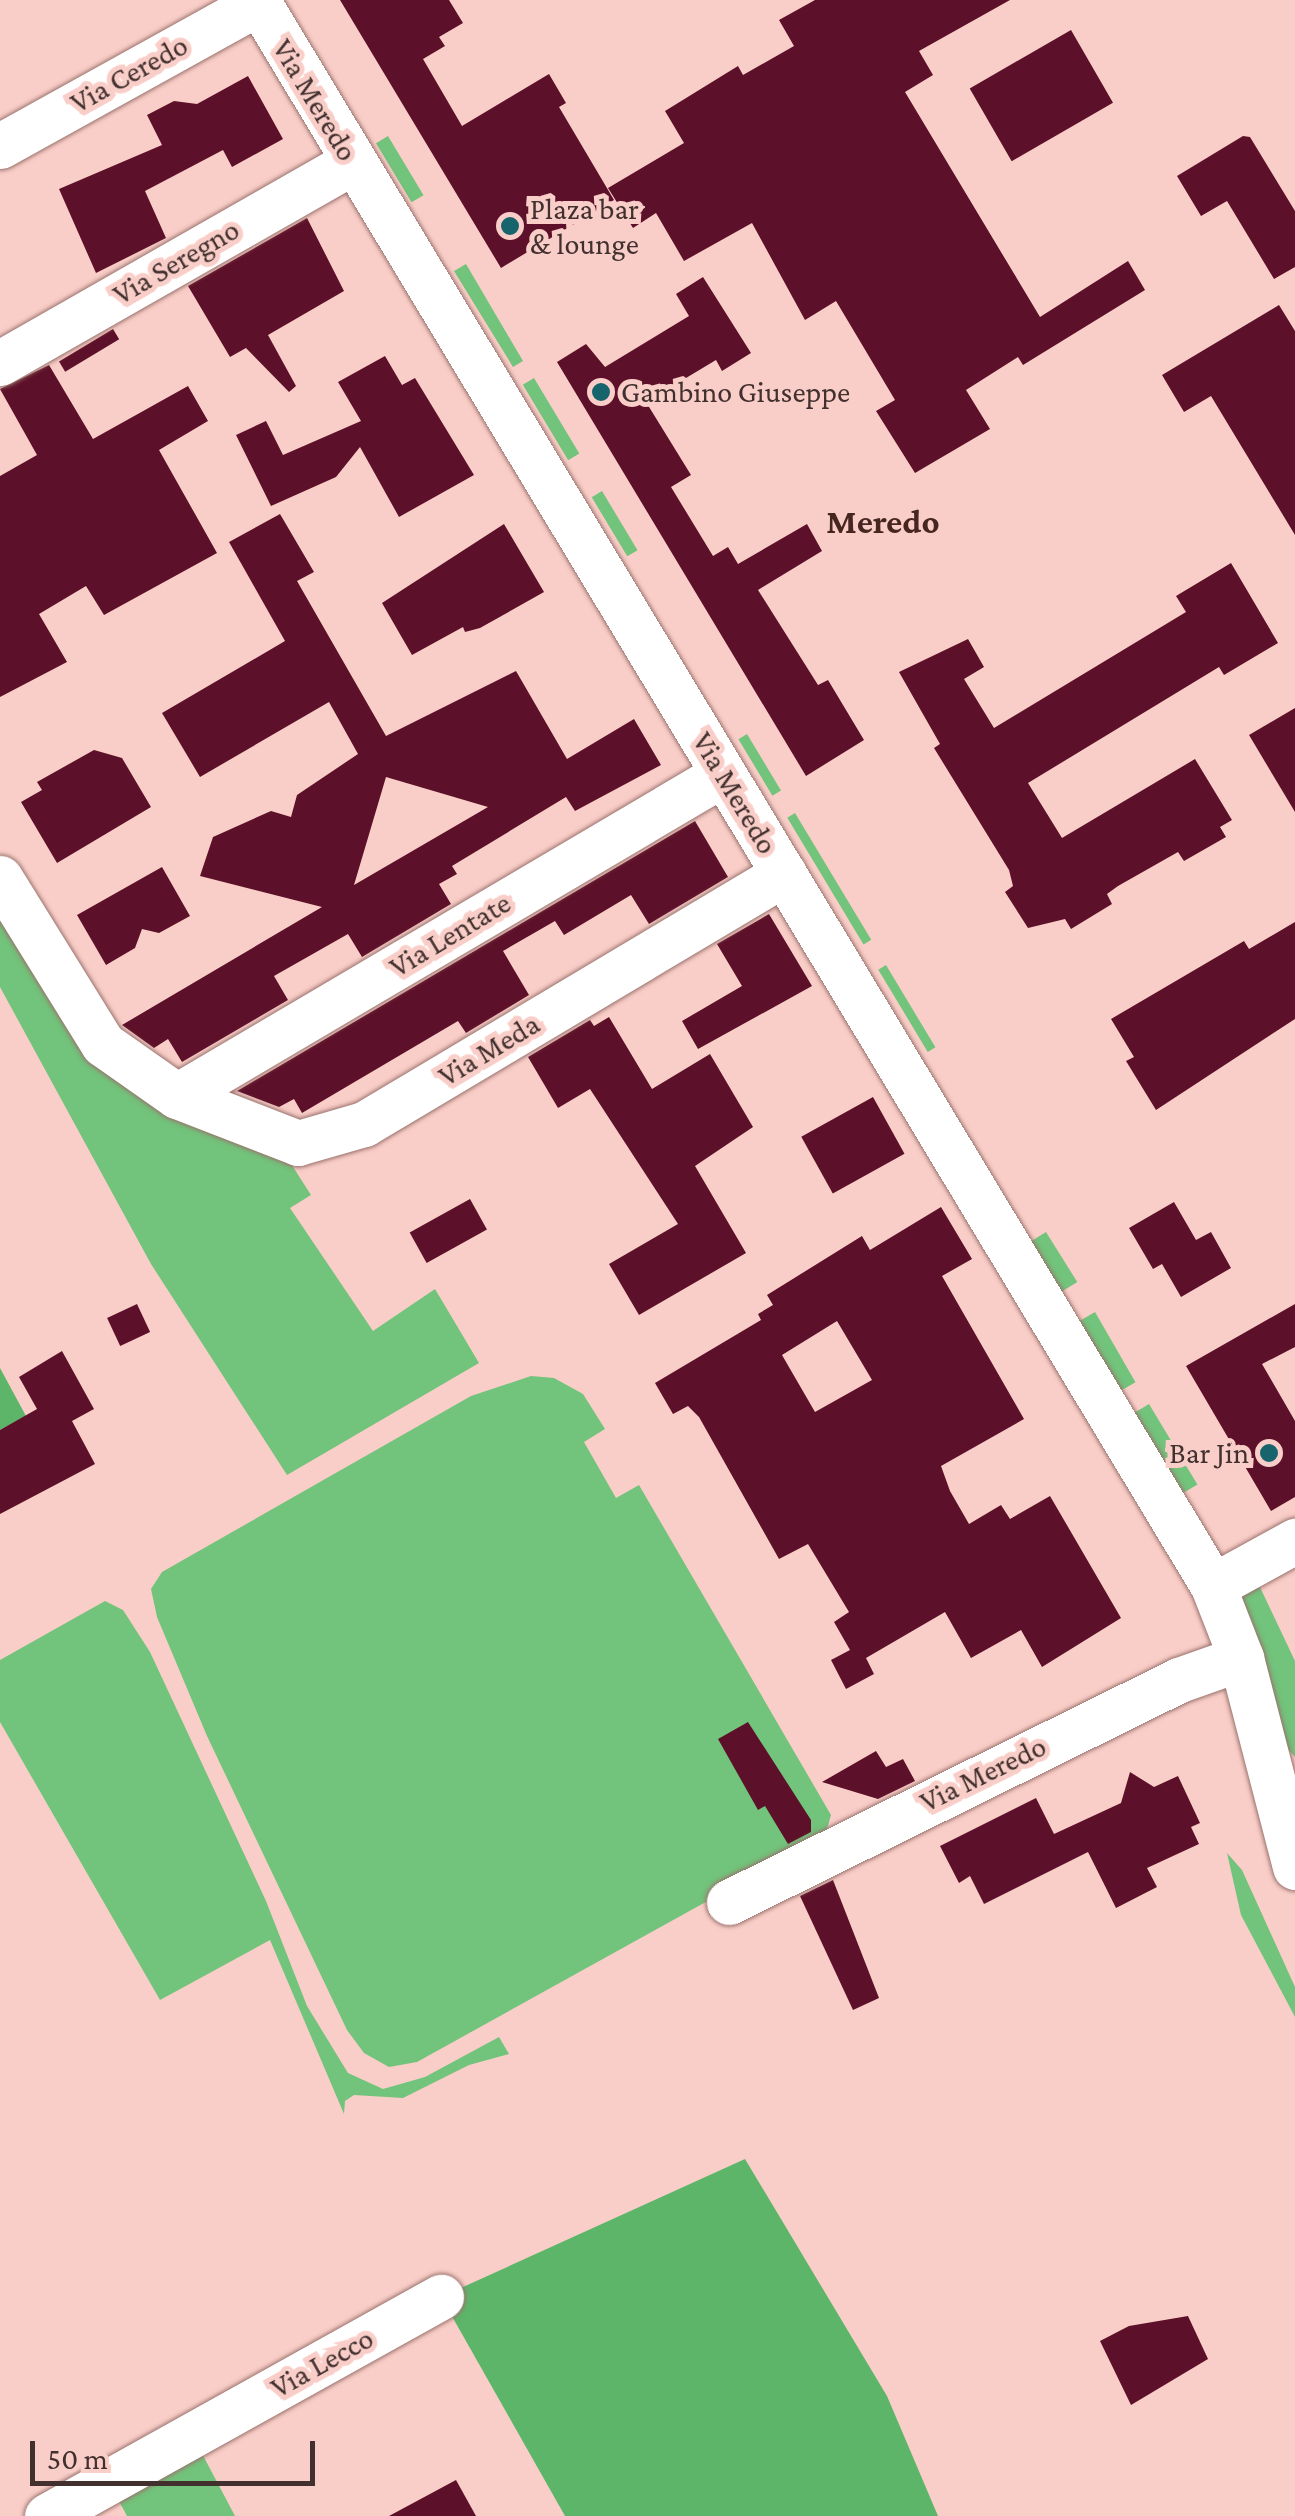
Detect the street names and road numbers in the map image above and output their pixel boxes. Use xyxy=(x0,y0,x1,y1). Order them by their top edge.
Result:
street label: Via Ceredo xyxy=(64,27,194,121)
street label: Via Meredo xyxy=(265,32,365,168)
street label: Via Seregno xyxy=(106,211,246,313)
street label: Via Meredo xyxy=(685,725,785,861)
street label: Via Lentate xyxy=(383,885,517,985)
street label: Via Meda xyxy=(432,1006,546,1094)
street label: Via Meredo xyxy=(914,1728,1052,1820)
street label: Via Lecco xyxy=(264,2320,380,2406)

